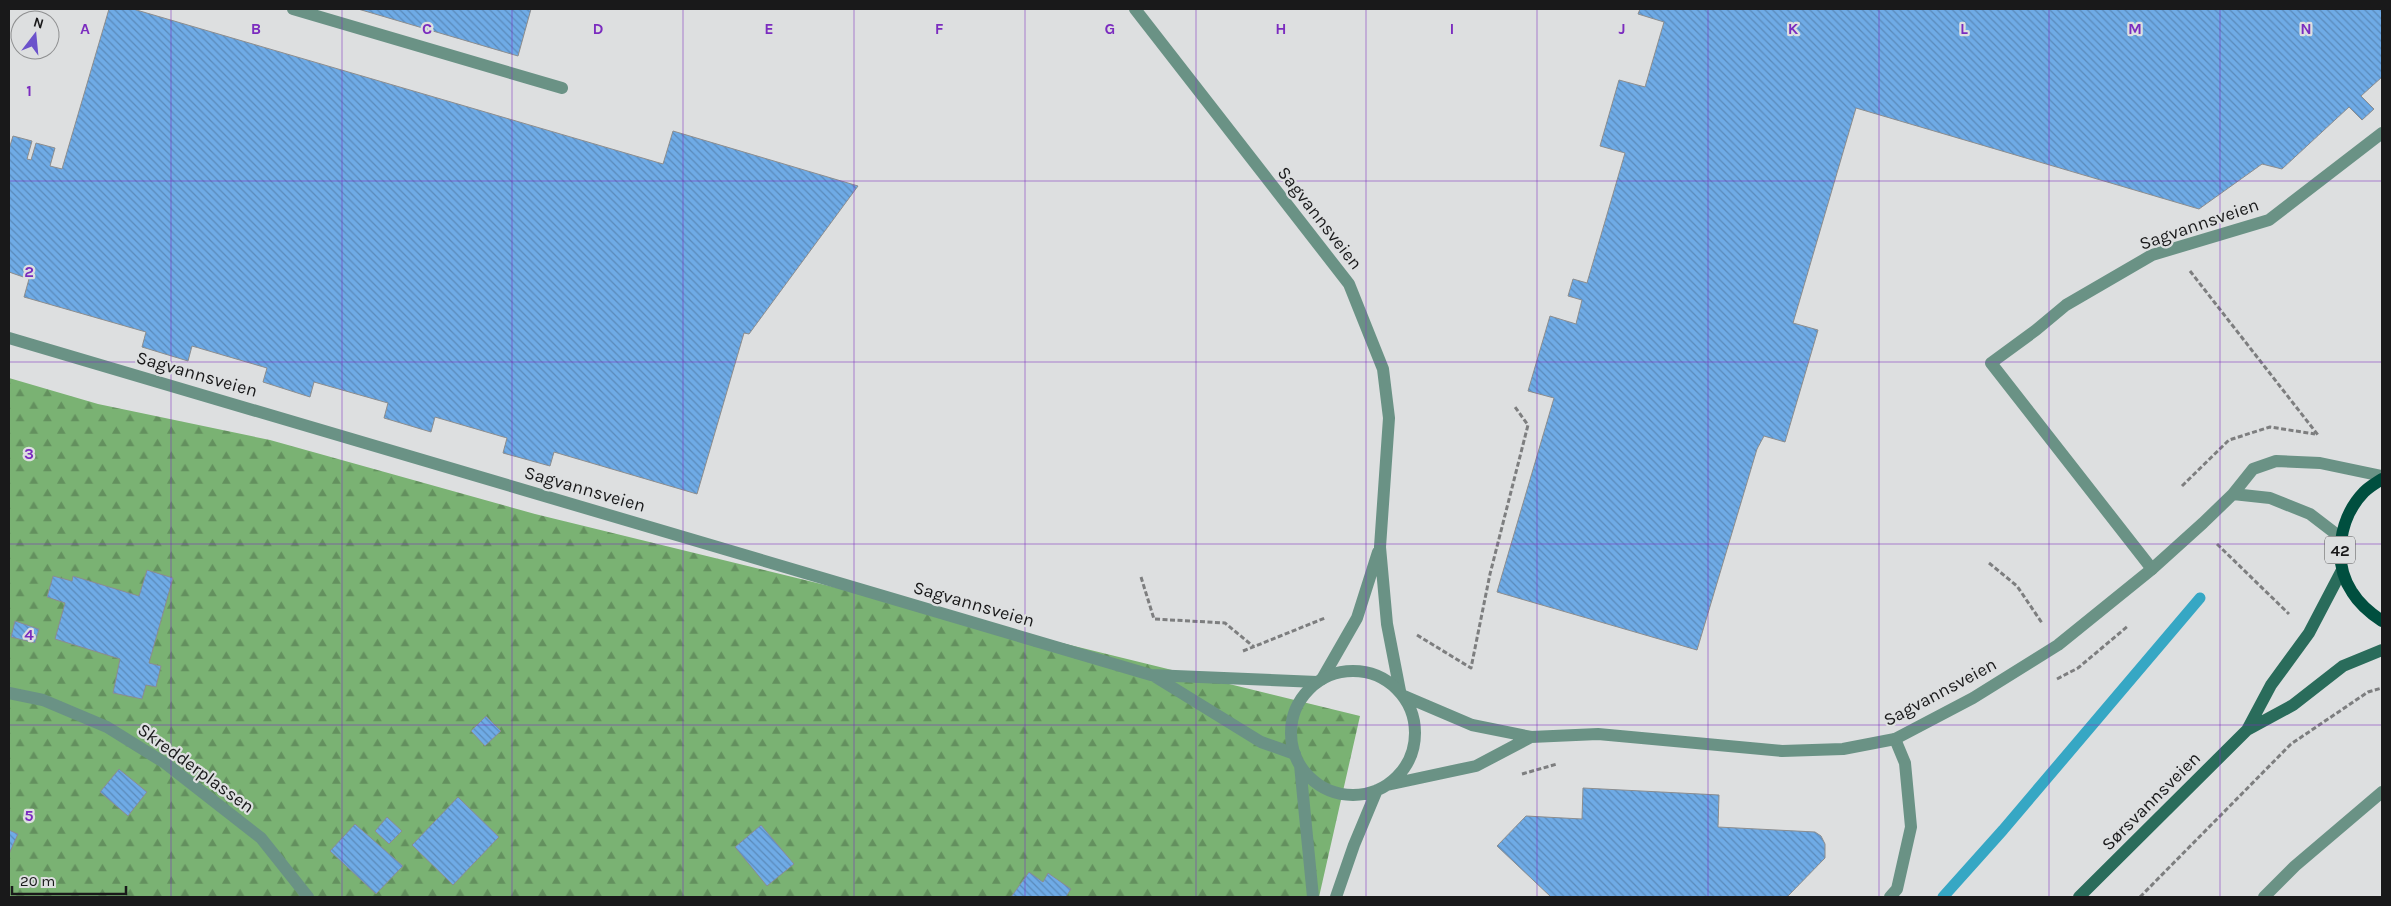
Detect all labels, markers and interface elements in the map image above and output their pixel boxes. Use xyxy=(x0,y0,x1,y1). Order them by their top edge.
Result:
north arrow xyxy=(10,10,60,60)
text: N xyxy=(31,13,46,33)
text: A xyxy=(80,19,90,38)
text: B xyxy=(251,19,261,38)
text: C xyxy=(422,19,432,38)
text: D xyxy=(593,19,604,38)
text: E xyxy=(764,19,774,38)
text: F xyxy=(935,19,944,38)
text: G xyxy=(1105,19,1115,38)
text: H xyxy=(1275,19,1287,38)
text: I xyxy=(1450,19,1454,38)
text: J xyxy=(1618,19,1626,38)
text: K xyxy=(1788,19,1799,38)
text: L xyxy=(1960,19,1968,38)
text: M xyxy=(2128,19,2142,38)
text: N xyxy=(2300,19,2312,38)
text: 1 xyxy=(26,81,32,100)
street label: Sagvannsveien xyxy=(1273,162,1367,274)
street label: Sagvannsveien xyxy=(2136,193,2262,255)
text: 2 xyxy=(24,262,34,281)
street label: Sagvannsveien xyxy=(134,346,260,402)
text: 3 xyxy=(24,444,34,463)
street label: Sagvannsveien xyxy=(522,461,648,517)
road number: 42 xyxy=(2325,536,2355,564)
street label: Sagvannsveien xyxy=(911,576,1037,632)
text: 4 xyxy=(24,625,34,644)
street label: Sagvannsveien xyxy=(1880,653,2000,731)
street label: Skredderplassen xyxy=(134,718,258,818)
street label: Sørsvannsveien xyxy=(2097,747,2205,855)
text: 5 xyxy=(24,806,34,825)
scale bar xyxy=(12,864,126,896)
text: 20 m xyxy=(20,872,55,890)

